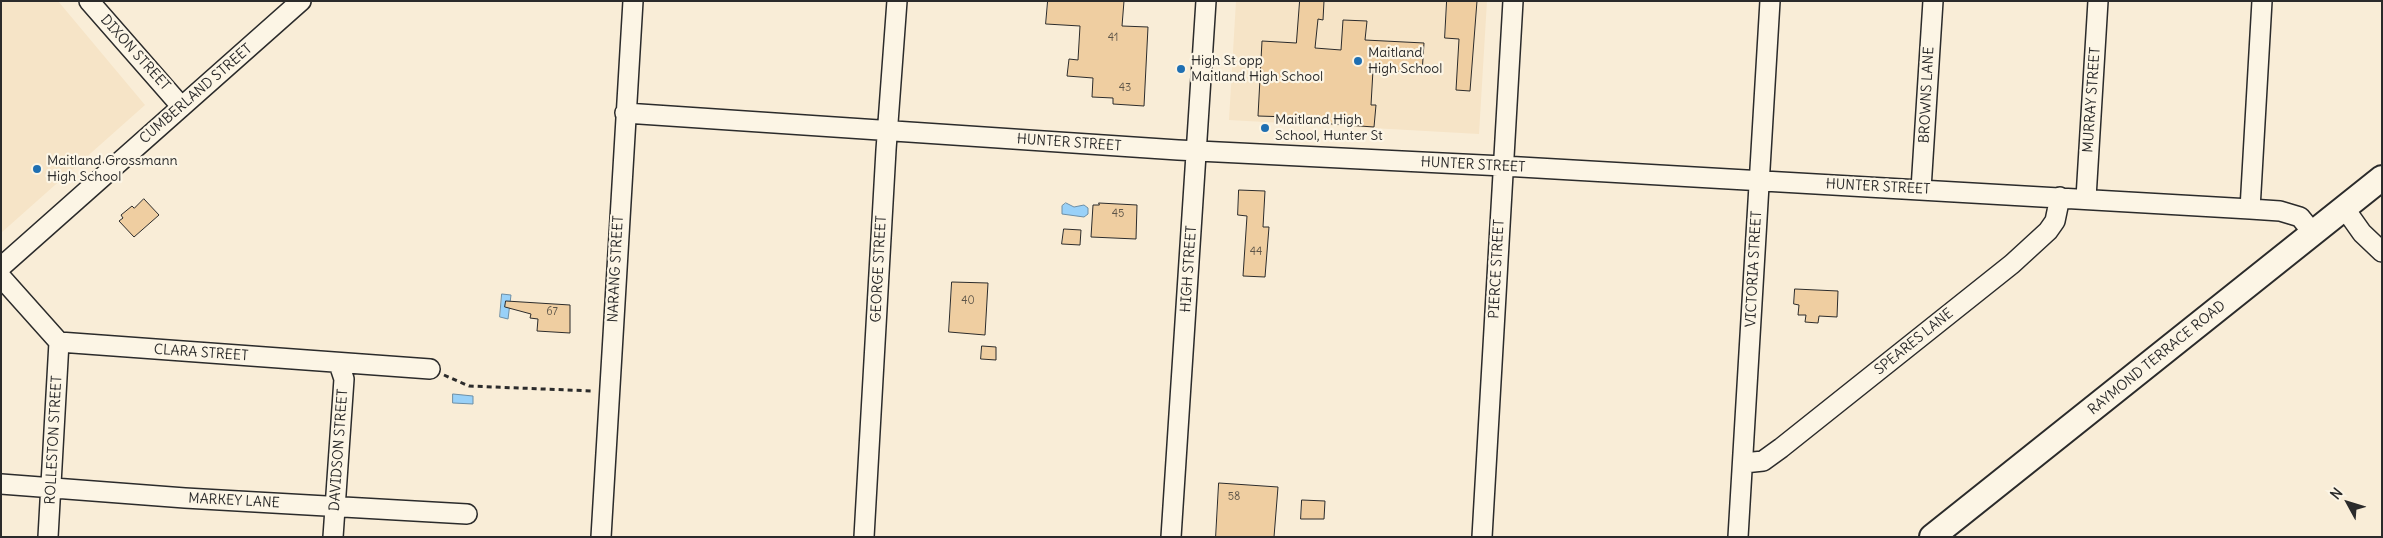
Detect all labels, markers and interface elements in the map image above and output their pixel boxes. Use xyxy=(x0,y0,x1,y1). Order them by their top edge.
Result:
street label: DIXON STREET xyxy=(97,12,173,94)
house number: 41 xyxy=(1108,31,1118,45)
street label: CUMBERLAND STREET xyxy=(136,41,256,147)
place label: Maitland High School xyxy=(1368,45,1442,78)
street label: BROWNS LANE xyxy=(1916,46,1938,144)
street label: MURRAY STREET xyxy=(2080,47,2104,153)
place label: High St opp Maitland High School xyxy=(1191,53,1323,85)
marker: Maitland High School xyxy=(1352,55,1364,67)
marker: High St opp Maitland High School xyxy=(1175,63,1187,75)
house number: 43 xyxy=(1119,81,1131,95)
place label: Maitland High School, Hunter St xyxy=(1275,112,1383,144)
marker: Maitland High School, Hunter St xyxy=(1259,122,1271,134)
street label: HUNTER STREET xyxy=(1016,131,1122,155)
place label: Maitland Grossmann High School xyxy=(47,153,178,186)
street label: HUNTER STREET xyxy=(1420,154,1526,176)
marker: Maitland Grossmann High School xyxy=(31,163,43,175)
street label: HUNTER STREET xyxy=(1825,176,1931,198)
house number: 45 xyxy=(1112,207,1124,221)
street label: VICTORIA STREET xyxy=(1743,210,1765,328)
street label: NARANG STREET xyxy=(605,215,627,323)
street label: GEORGE STREET xyxy=(868,215,890,323)
street label: PIERCE STREET xyxy=(1486,219,1508,319)
street label: HIGH STREET xyxy=(1178,225,1200,313)
house number: 44 xyxy=(1250,245,1262,259)
house number: 40 xyxy=(961,294,975,308)
street label: RAYMOND TERRACE ROAD xyxy=(2085,297,2229,419)
house number: 67 xyxy=(546,305,558,319)
street label: SPEARES LANE xyxy=(1871,305,1957,379)
street label: CLARA STREET xyxy=(153,341,249,365)
street label: ROLLESTON STREET xyxy=(42,375,66,505)
street label: DAVIDSON STREET xyxy=(326,388,352,512)
north arrow xyxy=(2323,478,2373,528)
text: N xyxy=(2326,484,2346,503)
street label: MARKEY LANE xyxy=(188,490,280,512)
house number: 58 xyxy=(1228,490,1240,504)

